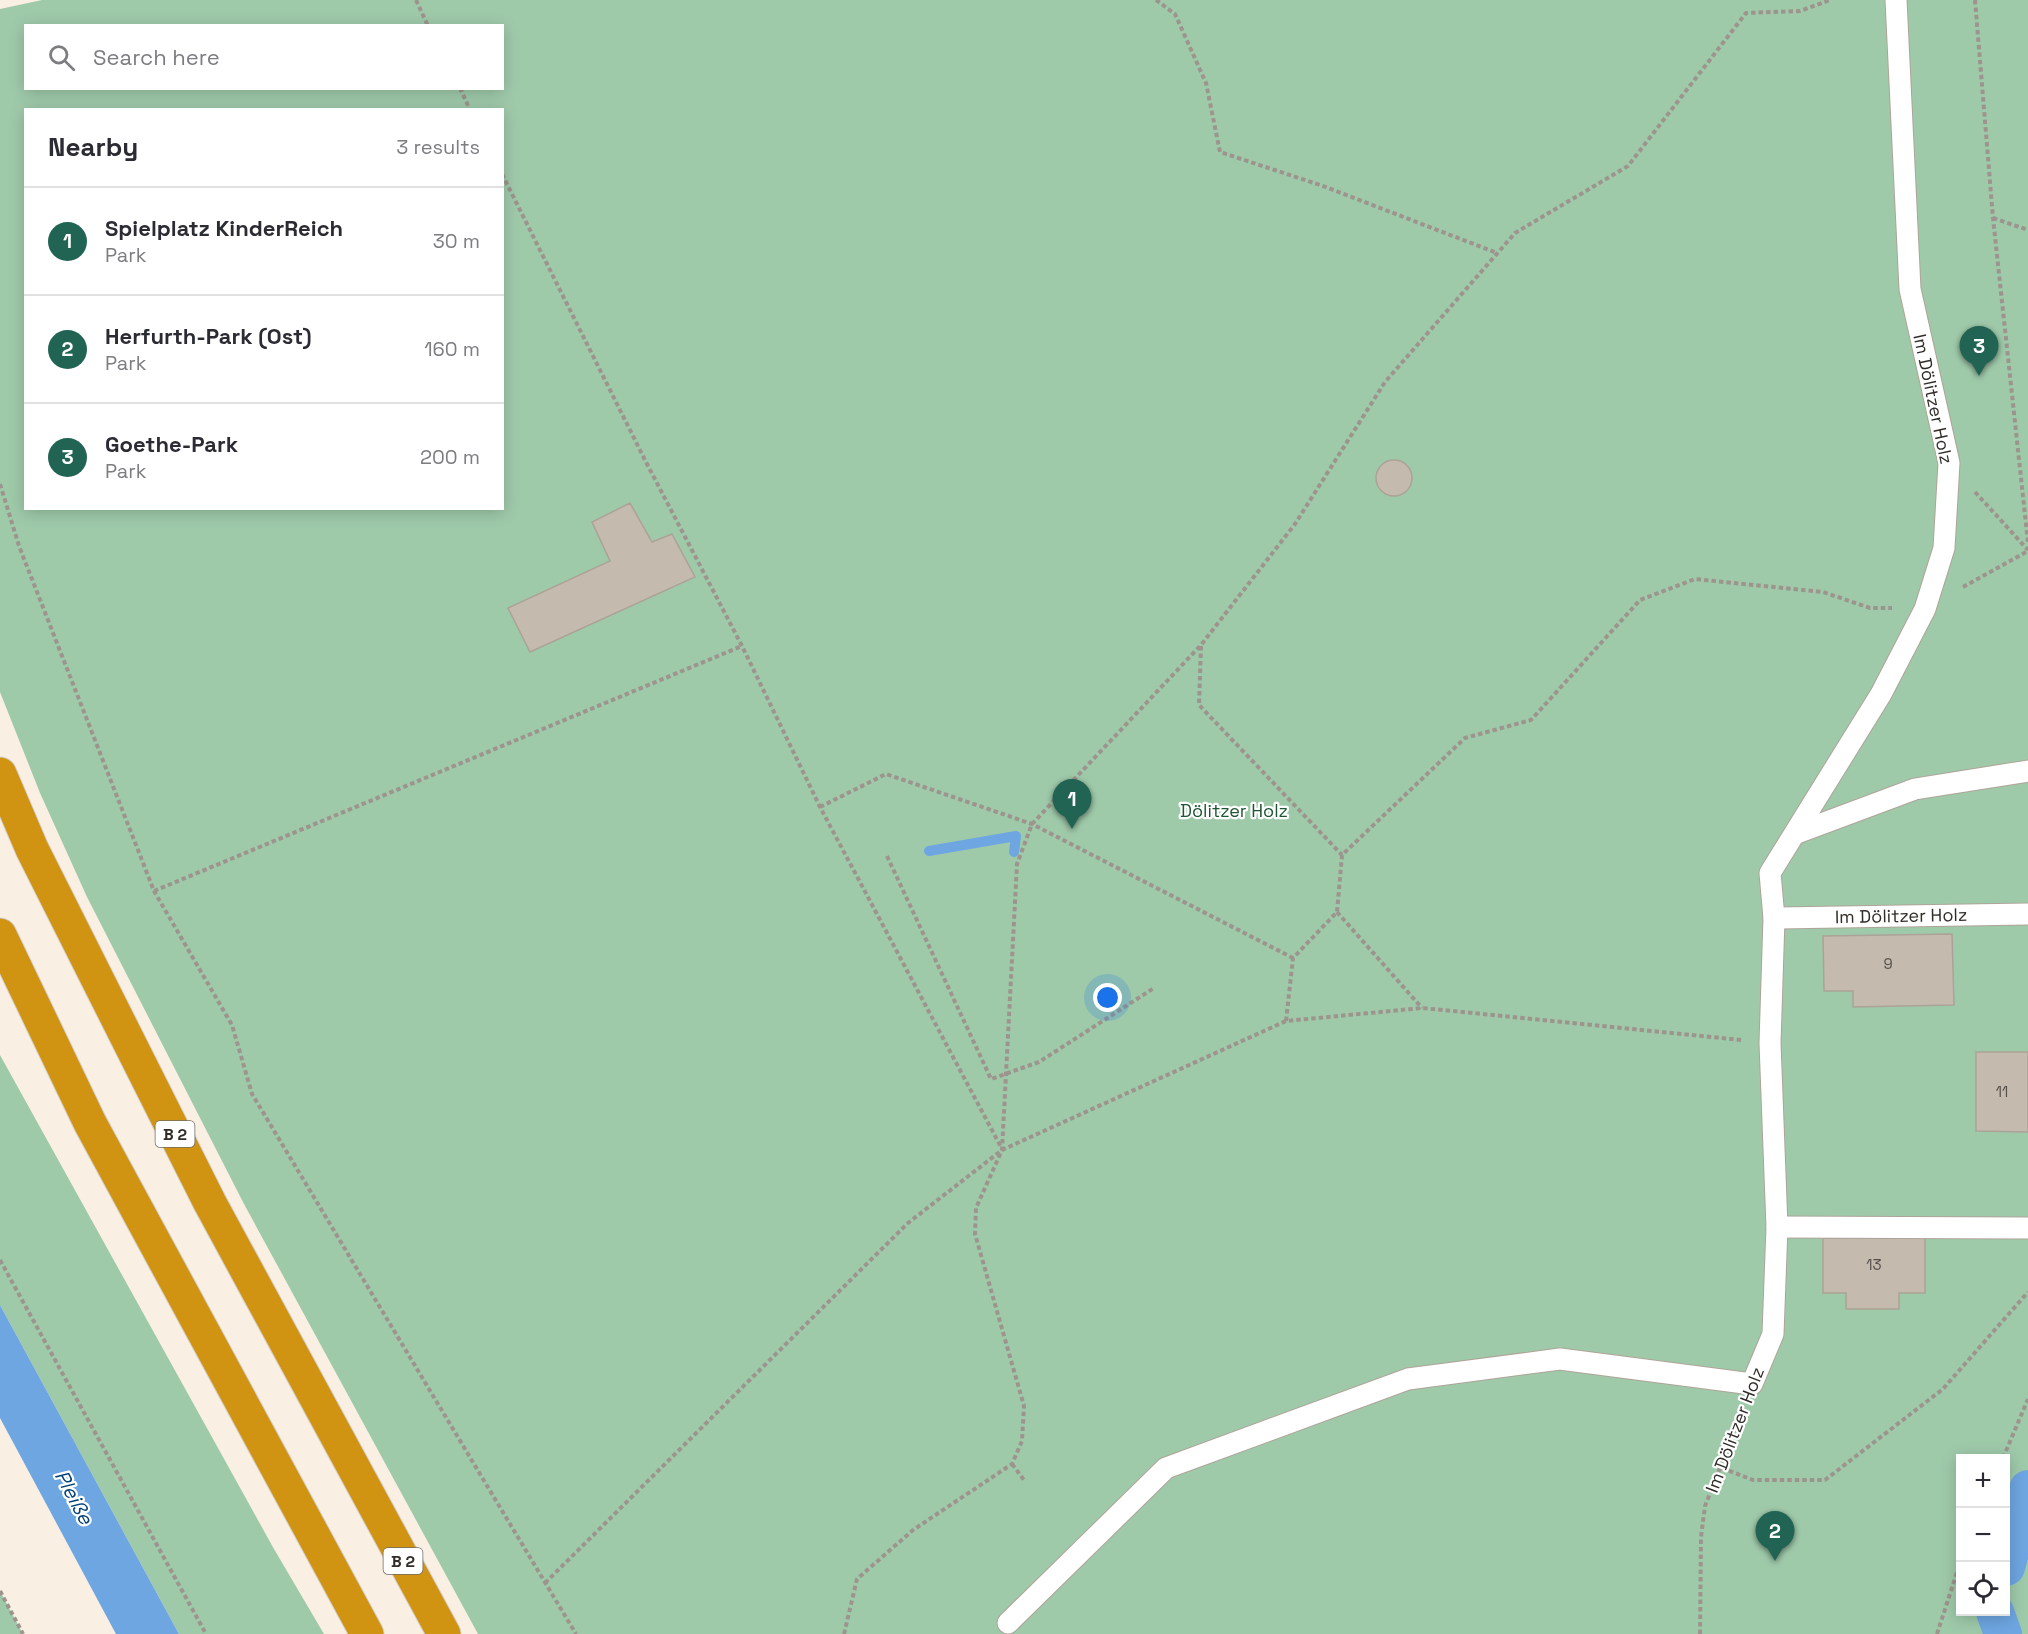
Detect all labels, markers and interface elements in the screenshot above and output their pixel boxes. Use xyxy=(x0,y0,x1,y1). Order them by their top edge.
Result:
search box xyxy=(24,24,504,90)
icon: search xyxy=(45,41,78,74)
text: Search here xyxy=(93,43,220,71)
text: Nearby xyxy=(48,130,138,164)
text: 3 results xyxy=(396,134,480,160)
text: Spielplatz KinderReich xyxy=(105,214,343,242)
text: 1 xyxy=(63,228,72,254)
text: 30 m xyxy=(433,228,480,254)
text: Park xyxy=(105,242,147,268)
text: Herfurth-Park (Ost) xyxy=(105,322,312,350)
pin: 3 xyxy=(1960,326,1998,376)
street label: Im Dölitzer Holz xyxy=(1908,332,1959,466)
text: 2 xyxy=(62,336,73,362)
text: 160 m xyxy=(424,336,480,362)
text: Park xyxy=(105,350,147,376)
text: Goethe-Park xyxy=(105,430,238,458)
text: 3 xyxy=(61,444,74,470)
text: 200 m xyxy=(420,444,480,470)
text: Park xyxy=(105,458,147,484)
pin: 1 xyxy=(1052,780,1092,829)
park label: Dölitzer Holz xyxy=(1180,799,1288,822)
street label: Im Dölitzer Holz xyxy=(1835,903,1967,928)
house number: 9 xyxy=(1883,954,1893,973)
your location xyxy=(1093,983,1122,1012)
house number: 11 xyxy=(1996,1082,2008,1101)
road number: B 2 xyxy=(156,1121,195,1147)
house number: 13 xyxy=(1866,1255,1882,1274)
street label: Im Dölitzer Holz xyxy=(1700,1364,1769,1496)
map controls xyxy=(1956,1454,2010,1616)
button: + xyxy=(1956,1454,2010,1508)
water label: Pleiße xyxy=(49,1465,100,1530)
button: − xyxy=(1956,1508,2010,1562)
pin: 2 xyxy=(1756,1512,1794,1561)
road number: B 2 xyxy=(384,1548,422,1574)
button: locate xyxy=(1956,1562,2010,1616)

